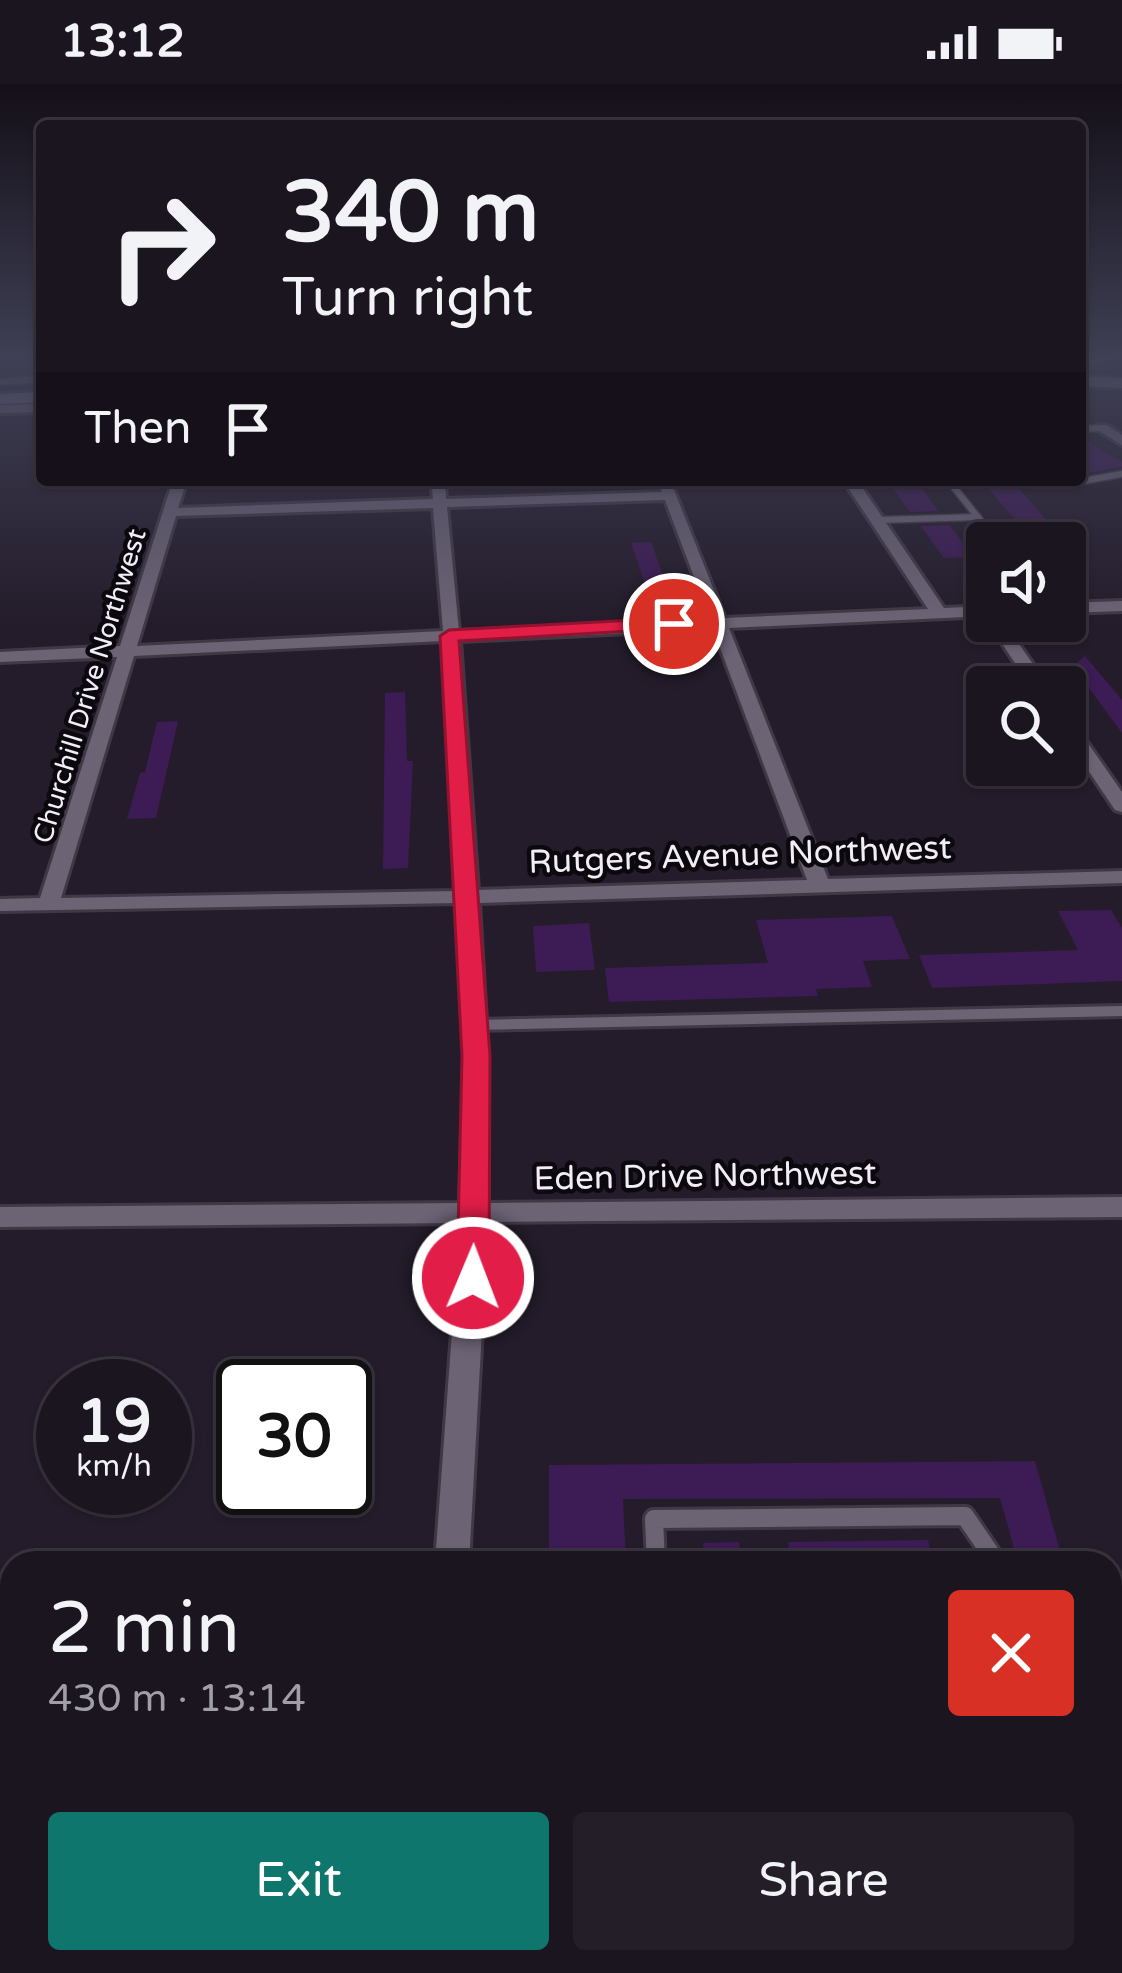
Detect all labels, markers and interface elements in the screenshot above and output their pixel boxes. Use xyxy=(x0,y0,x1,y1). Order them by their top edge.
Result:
text: 13:12 xyxy=(60,15,185,69)
text: 340 m xyxy=(282,163,539,264)
icon: right xyxy=(84,168,240,324)
text: Turn right xyxy=(282,265,533,330)
icon: arrive xyxy=(215,396,281,462)
text: Then xyxy=(84,402,191,456)
map controls xyxy=(966,522,1086,786)
button: sound xyxy=(966,522,1086,642)
street label: Churchill Drive Northwest xyxy=(26,525,154,847)
pin xyxy=(623,573,725,675)
icon: arrive xyxy=(641,591,707,657)
button: search xyxy=(966,666,1086,786)
street label: Rutgers Avenue Northwest xyxy=(528,828,952,882)
street label: Eden Drive Northwest xyxy=(533,1154,877,1198)
position arrow xyxy=(410,1215,536,1341)
speed limit sign: 30 xyxy=(216,1359,372,1515)
text: 19 xyxy=(76,1386,152,1458)
text: km/h xyxy=(76,1448,152,1485)
text: 2 min xyxy=(48,1586,240,1673)
button: close xyxy=(948,1590,1074,1716)
text: 430 m · 13:14 xyxy=(48,1675,306,1722)
button: Exit xyxy=(48,1812,549,1950)
button: Share xyxy=(573,1812,1074,1950)

